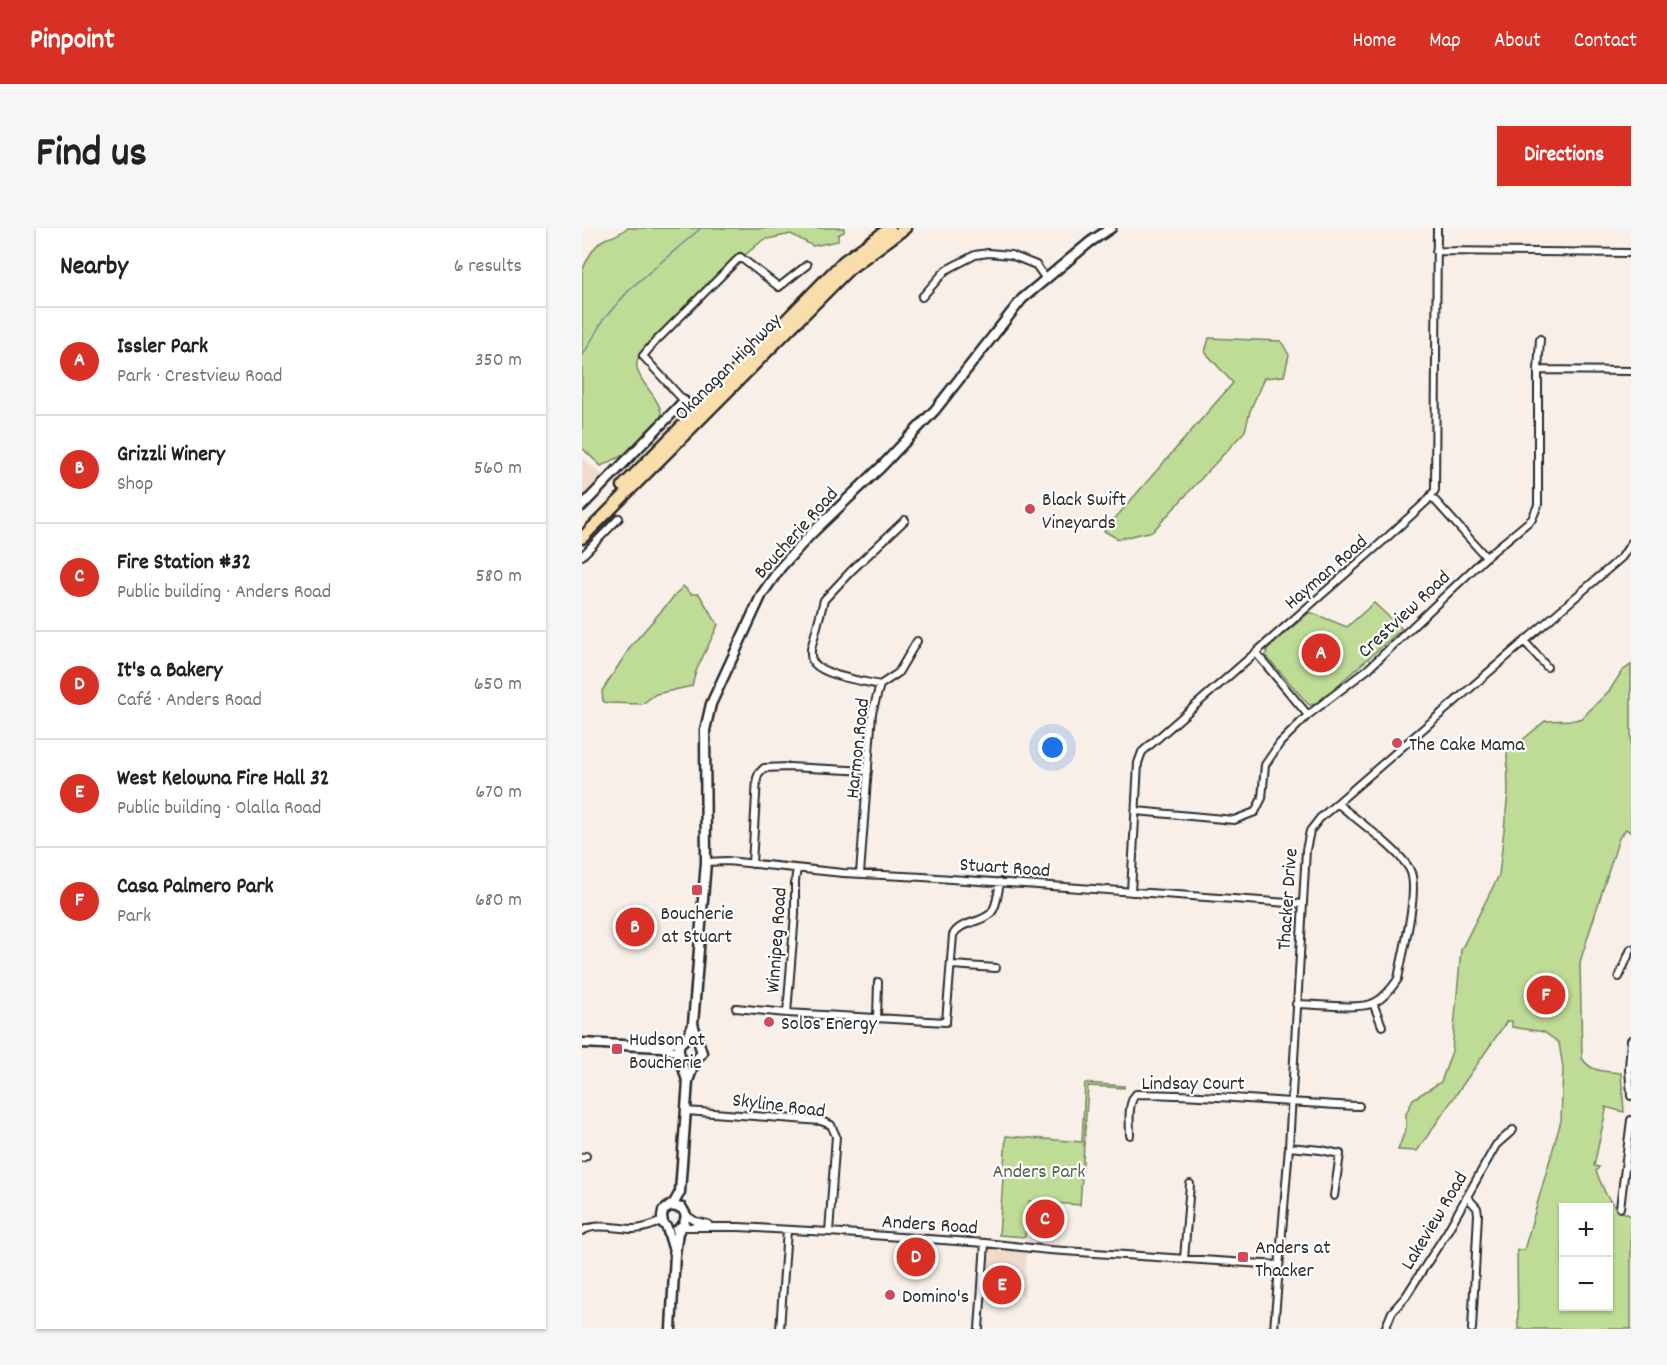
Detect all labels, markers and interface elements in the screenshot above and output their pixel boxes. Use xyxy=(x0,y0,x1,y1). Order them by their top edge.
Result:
text: Pinpoint xyxy=(30,22,115,62)
text: Home xyxy=(1352,27,1396,57)
text: Map xyxy=(1429,27,1461,57)
text: About xyxy=(1494,27,1541,57)
text: Contact xyxy=(1574,27,1637,57)
text: Find us xyxy=(36,126,147,186)
button: Directions xyxy=(1497,126,1631,186)
text: Nearby xyxy=(60,249,128,286)
text: 6 results xyxy=(454,253,522,281)
street label: Okanagan Highway xyxy=(669,307,790,428)
text: Issler Park xyxy=(117,332,208,363)
text: A xyxy=(74,347,85,375)
text: 350 m xyxy=(475,347,522,375)
text: Park · Crestview Road xyxy=(117,363,282,391)
text: Grizzli Winery xyxy=(117,440,225,471)
text: B xyxy=(75,455,84,483)
text: 560 m xyxy=(474,455,522,483)
text: Shop xyxy=(117,471,153,499)
street label: Boucherie Road xyxy=(748,482,846,586)
place label: Black Swift Vineyards xyxy=(1042,487,1126,538)
marker: Black Swift Vineyards xyxy=(1023,502,1037,516)
street label: Hayman Road xyxy=(1279,529,1375,617)
text: Fire Station #32 xyxy=(117,548,251,579)
text: C xyxy=(75,563,84,591)
text: 580 m xyxy=(476,563,522,591)
street label: Crestview Road xyxy=(1353,565,1458,666)
text: Public building · Anders Road xyxy=(117,579,331,607)
pin: A xyxy=(1302,630,1340,676)
text: It's a Bakery xyxy=(117,656,222,687)
text: D xyxy=(74,671,85,699)
text: 650 m xyxy=(474,671,522,699)
text: Café · Anders Road xyxy=(117,687,262,715)
street label: Harmon Road xyxy=(840,697,878,800)
place label: The Cake Mama xyxy=(1409,732,1525,760)
your location xyxy=(1038,733,1067,762)
marker: The Cake Mama xyxy=(1390,736,1404,750)
text: West Kelowna Fire Hall 32 xyxy=(117,764,329,795)
text: E xyxy=(75,779,84,807)
text: 670 m xyxy=(475,779,522,807)
text: Public building · Olalla Road xyxy=(117,795,321,823)
street label: Thacker Drive xyxy=(1271,847,1307,951)
street label: Stuart Road xyxy=(958,852,1051,886)
text: Casa Palmero Park xyxy=(117,872,274,903)
marker: Boucherie at Stuart xyxy=(690,883,704,897)
street label: Winnipeg Road xyxy=(760,886,796,994)
text: F xyxy=(75,887,84,915)
text: 680 m xyxy=(475,887,522,915)
place label: Boucherie at Stuart xyxy=(661,901,734,952)
text: Park xyxy=(117,903,151,931)
pin: B xyxy=(616,904,654,950)
pin: F xyxy=(1526,972,1566,1017)
place label: Solos Energy xyxy=(781,1011,878,1039)
marker: Solos Energy xyxy=(762,1015,776,1029)
place label: Hudson at Boucherie xyxy=(629,1027,705,1078)
marker: Hudson at Boucherie xyxy=(610,1042,624,1056)
street label: Lindsay Court xyxy=(1141,1071,1245,1099)
street label: Skyline Road xyxy=(730,1087,827,1127)
park label: Anders Park xyxy=(993,1159,1085,1187)
street label: Lakeview Road xyxy=(1395,1167,1476,1276)
pin: C xyxy=(1026,1196,1064,1242)
map controls xyxy=(1559,1203,1613,1311)
button: + xyxy=(1559,1203,1613,1257)
street label: Anders Road xyxy=(881,1209,979,1243)
pin: D xyxy=(896,1234,936,1280)
place label: Anders at Thacker xyxy=(1255,1235,1331,1286)
marker: Anders at Thacker xyxy=(1236,1250,1250,1264)
button: − xyxy=(1559,1257,1613,1311)
pin: E xyxy=(982,1262,1022,1308)
place label: Domino's xyxy=(902,1284,969,1312)
marker: Domino's xyxy=(883,1288,897,1302)

